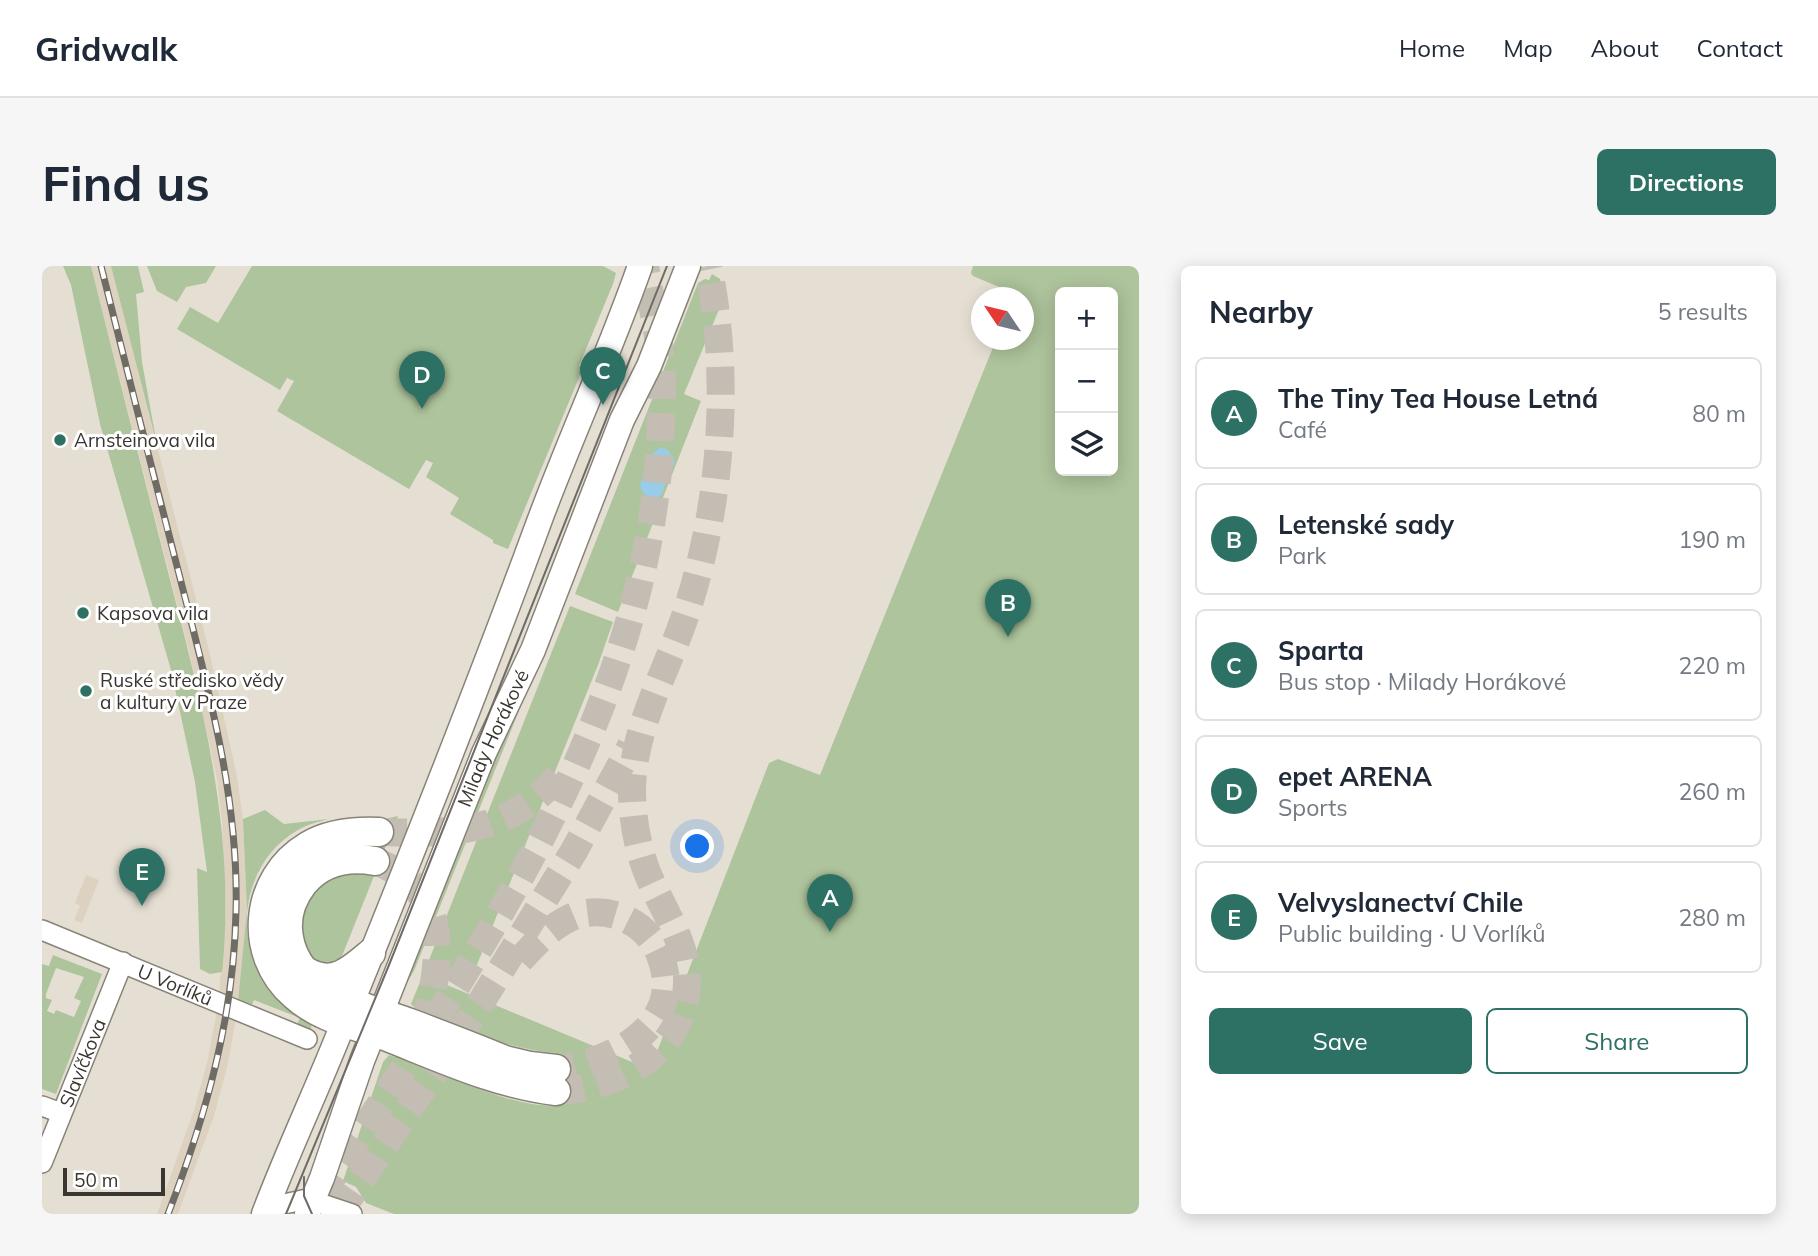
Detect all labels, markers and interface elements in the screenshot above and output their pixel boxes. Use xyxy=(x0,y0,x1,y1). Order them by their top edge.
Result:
text: Gridwalk xyxy=(35,28,178,69)
text: Home xyxy=(1399,33,1465,63)
text: Map xyxy=(1503,33,1553,63)
text: About xyxy=(1591,33,1659,63)
text: Contact xyxy=(1697,33,1783,63)
button: Directions xyxy=(1597,149,1776,215)
text: Find us xyxy=(42,152,210,213)
north arrow xyxy=(971,287,1034,350)
map controls xyxy=(1055,287,1118,476)
button: + xyxy=(1055,287,1118,350)
text: Nearby xyxy=(1209,293,1313,331)
text: 5 results xyxy=(1658,297,1748,326)
pin: C xyxy=(580,347,626,405)
button: − xyxy=(1055,350,1118,413)
pin: D xyxy=(399,351,445,409)
text: The Tiny Tea House Letná xyxy=(1278,382,1598,415)
text: A xyxy=(1225,399,1243,428)
text: 80 m xyxy=(1692,399,1746,428)
button: layers xyxy=(1055,413,1118,476)
text: Café xyxy=(1278,415,1327,444)
place label: Arnsteinova vila xyxy=(74,428,215,452)
marker: Arnsteinova vila xyxy=(52,432,68,448)
text: Letenské sady xyxy=(1278,508,1454,541)
text: B xyxy=(1226,525,1242,554)
text: 190 m xyxy=(1678,525,1746,554)
text: Park xyxy=(1278,541,1326,570)
pin: B xyxy=(985,579,1031,637)
place label: Kapsova vila xyxy=(97,601,209,625)
marker: Kapsova vila xyxy=(75,605,91,621)
text: Sparta xyxy=(1278,634,1364,667)
text: C xyxy=(1226,651,1242,680)
text: 220 m xyxy=(1678,651,1746,680)
street label: Milady Horákové xyxy=(452,666,534,810)
text: Bus stop · Milady Horákové xyxy=(1278,667,1566,696)
place label: Ruské středisko vědy a kultury v Praze xyxy=(100,668,284,714)
marker: Ruské středisko vědy a kultury v Praze xyxy=(78,683,94,699)
text: epet ARENA xyxy=(1278,760,1432,793)
text: D xyxy=(1225,777,1243,806)
text: 260 m xyxy=(1678,777,1746,806)
text: Sports xyxy=(1278,793,1348,822)
your location xyxy=(680,829,714,863)
pin: E xyxy=(119,848,165,906)
pin: A xyxy=(807,874,853,932)
text: Velvyslanectví Chile xyxy=(1278,886,1523,919)
text: E xyxy=(1227,903,1241,932)
text: 280 m xyxy=(1678,903,1746,932)
text: Public building · U Vorlíků xyxy=(1278,919,1545,948)
street label: U Vorlíků xyxy=(134,959,216,1011)
button: Save xyxy=(1209,1008,1472,1074)
button: Share xyxy=(1486,1008,1748,1074)
street label: Slavíčkova xyxy=(54,1015,111,1111)
scale bar xyxy=(63,1165,164,1197)
text: 50 m xyxy=(74,1168,118,1192)

